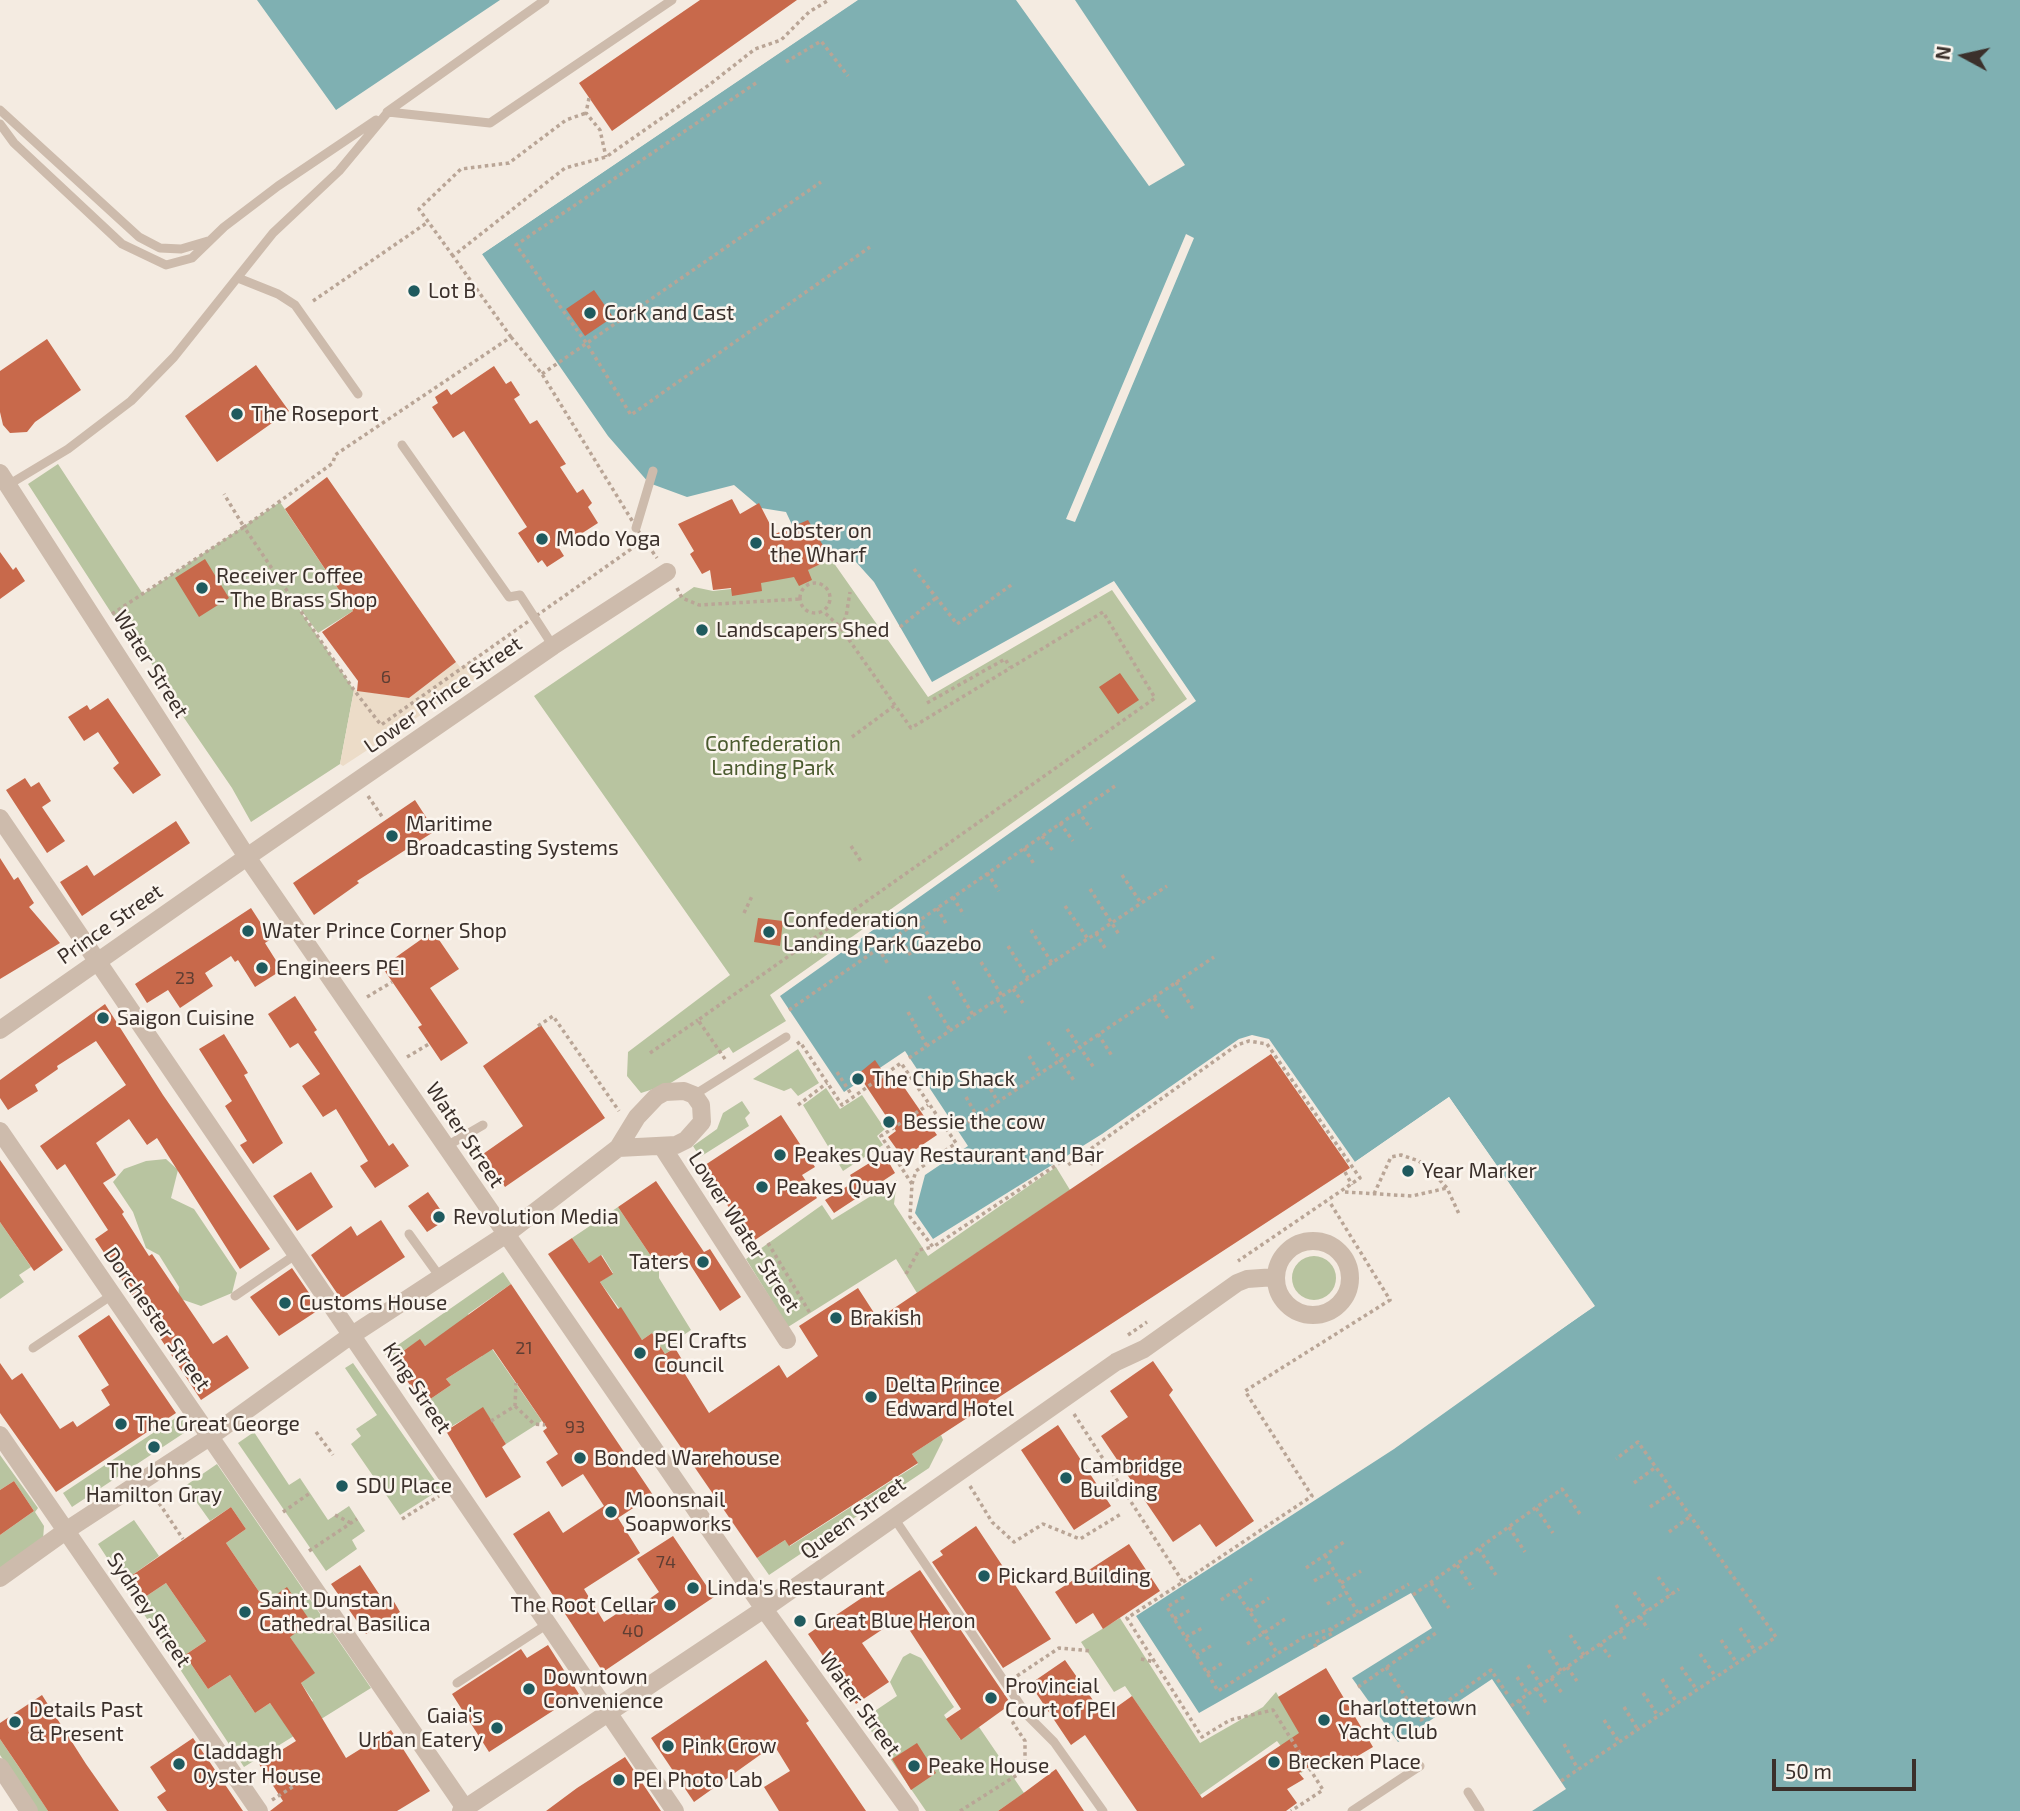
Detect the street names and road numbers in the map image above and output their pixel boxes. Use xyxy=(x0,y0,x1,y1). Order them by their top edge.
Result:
street label: Water Street xyxy=(108,606,194,722)
street label: Lower Prince Street xyxy=(359,631,527,759)
street label: Prince Street xyxy=(53,879,167,969)
street label: Water Street xyxy=(420,1077,510,1193)
street label: Lower Water Street xyxy=(683,1147,805,1317)
street label: Dorchester Street xyxy=(98,1242,216,1396)
street label: King Street xyxy=(377,1338,457,1438)
street label: Queen Street xyxy=(796,1471,910,1565)
street label: Sydney Street xyxy=(102,1548,196,1672)
street label: Water Street xyxy=(814,1647,906,1761)

